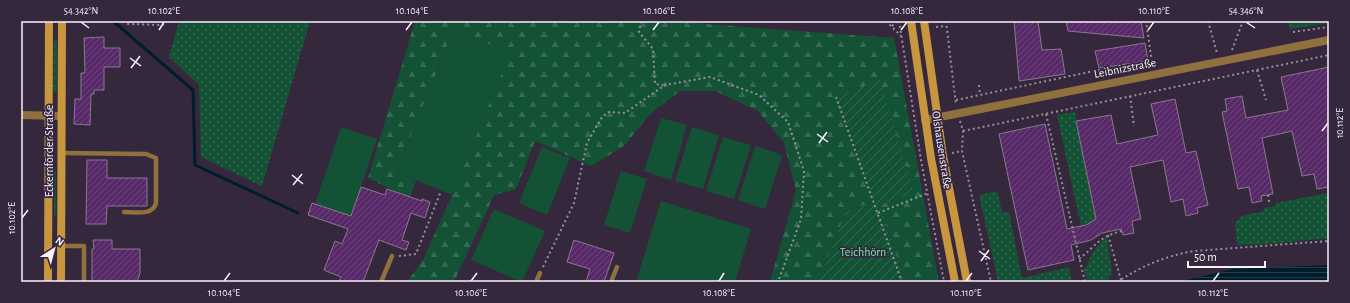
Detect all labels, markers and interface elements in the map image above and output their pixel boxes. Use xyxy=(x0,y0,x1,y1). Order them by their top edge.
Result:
text: 54.342°N xyxy=(64,6,98,16)
text: 10.102°E xyxy=(148,6,180,16)
text: 10.104°E xyxy=(396,6,428,16)
text: 10.106°E xyxy=(643,6,675,16)
text: 10.108°E xyxy=(891,6,923,16)
text: 10.110°E xyxy=(1139,6,1170,16)
text: 54.346°N xyxy=(1229,6,1263,16)
street label: Leibnizstraße xyxy=(1093,56,1157,80)
street label: Eckernförder Straße xyxy=(43,105,55,197)
text: 10.112°E xyxy=(1335,108,1345,138)
street label: Olshausenstraße xyxy=(930,110,954,190)
text: 10.102°E xyxy=(7,202,17,234)
north arrow xyxy=(34,229,74,269)
text: N xyxy=(53,235,66,248)
scale bar xyxy=(1188,243,1265,269)
park label: Teichhörn xyxy=(840,246,886,258)
text: 50 m xyxy=(1194,251,1217,263)
text: 10.104°E xyxy=(208,288,240,298)
text: 10.106°E xyxy=(455,288,487,298)
text: 10.108°E xyxy=(703,288,735,298)
text: 10.110°E xyxy=(951,288,982,298)
text: 10.112°E xyxy=(1198,288,1228,298)

